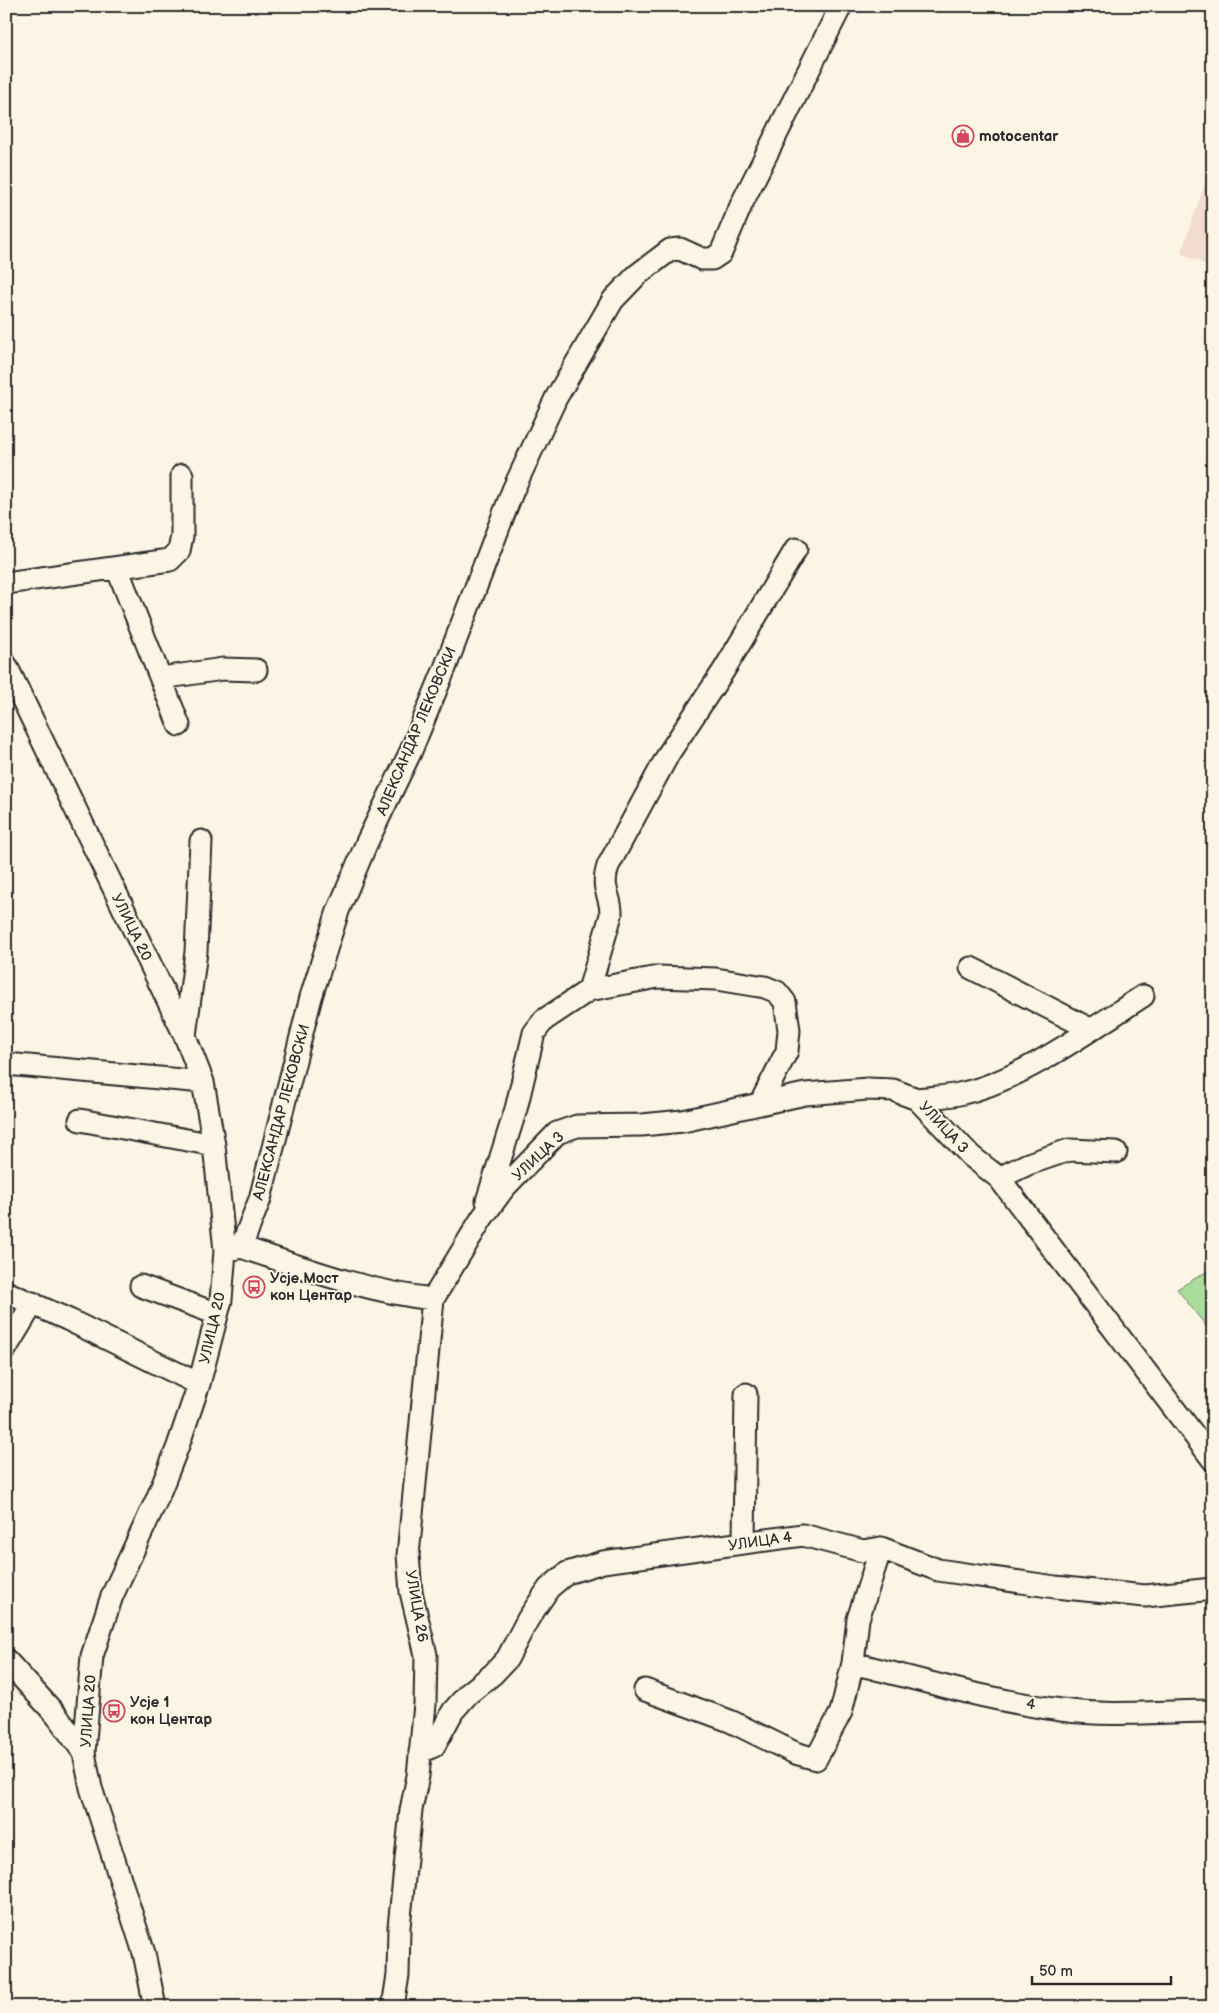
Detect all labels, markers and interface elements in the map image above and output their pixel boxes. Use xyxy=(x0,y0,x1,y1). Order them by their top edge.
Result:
shop icon: motocentar xyxy=(951,124,975,148)
place label: motocentar xyxy=(979,127,1059,146)
street label: АЛЕКСАНДАР ЛЕКОВСКИ xyxy=(372,644,461,819)
street label: УЛИЦА 20 xyxy=(107,890,156,964)
street label: АЛЕКСАНДАР ЛЕКОВСКИ xyxy=(249,1022,314,1203)
street label: УЛИЦА 3 xyxy=(915,1097,973,1157)
street label: УЛИЦА 3 xyxy=(508,1127,568,1185)
place label: Усје Мост кон Центар xyxy=(270,1269,352,1305)
bus stop icon: Усје Мост кон Центар xyxy=(242,1275,266,1299)
street label: УЛИЦА 20 xyxy=(195,1290,230,1366)
street label: УЛИЦА 4 xyxy=(727,1528,793,1555)
street label: УЛИЦА 26 xyxy=(401,1568,432,1644)
street label: УЛИЦА 20 xyxy=(76,1674,101,1748)
place label: Усје 1 кон Центар xyxy=(130,1693,212,1729)
street label: 4 xyxy=(1025,1694,1037,1715)
bus stop icon: Усје 1 кон Центар xyxy=(102,1699,126,1723)
scale bar xyxy=(1032,1953,1170,1985)
text: 50 m xyxy=(1039,1962,1073,1981)

